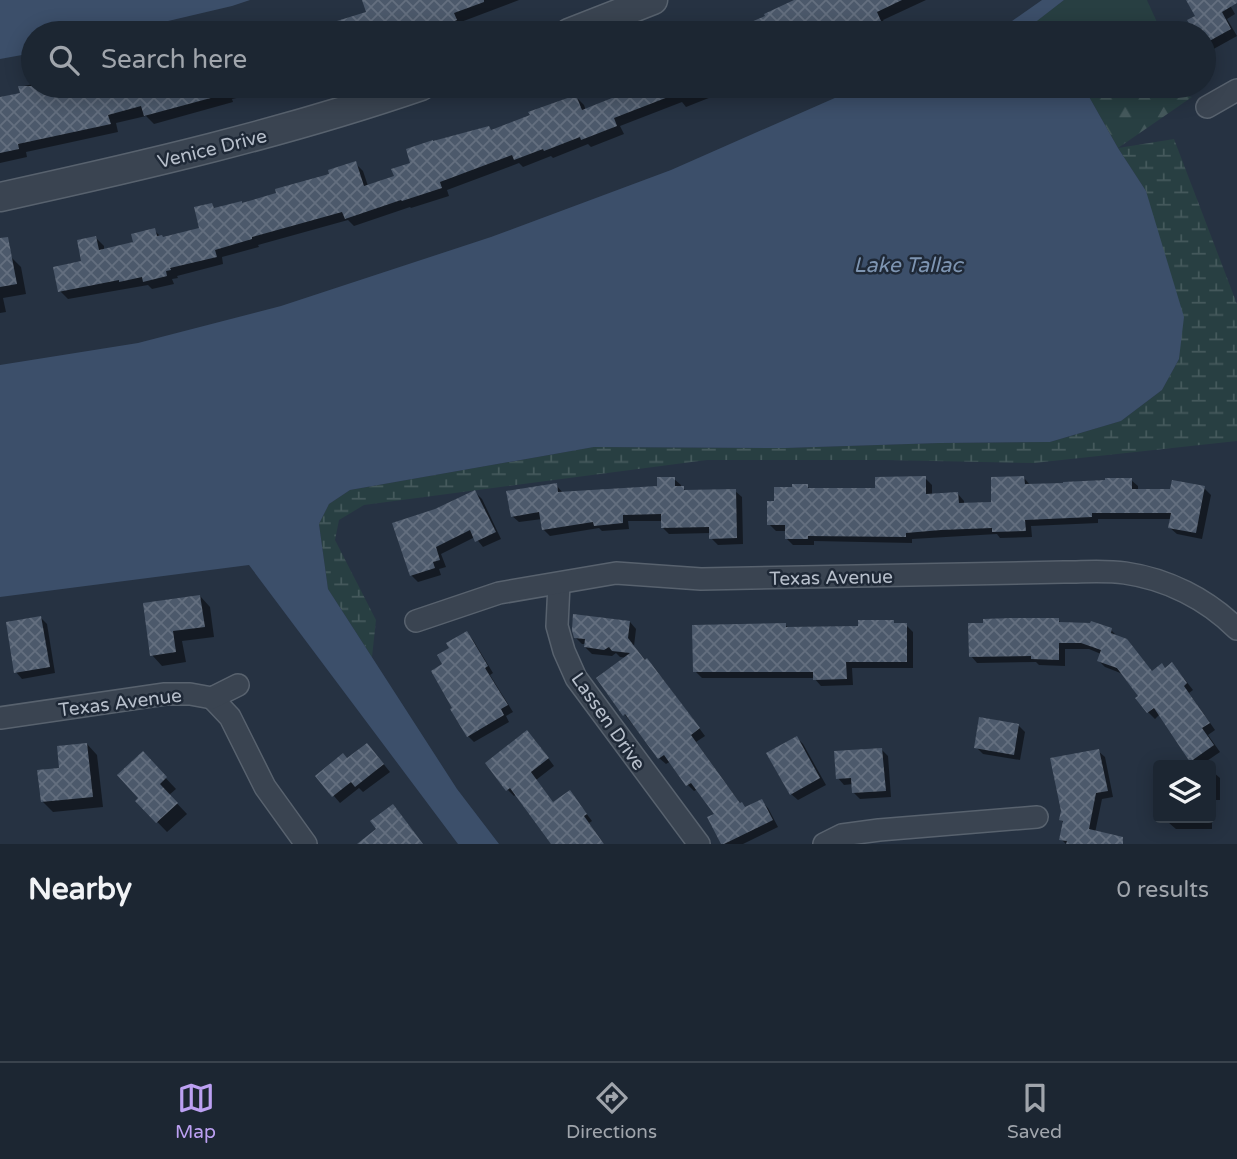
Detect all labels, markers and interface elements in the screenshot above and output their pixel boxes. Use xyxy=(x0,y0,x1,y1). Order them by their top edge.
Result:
search box xyxy=(21,21,1216,98)
icon: search xyxy=(45,41,83,79)
text: Search here xyxy=(101,44,247,75)
street label: Venice Drive xyxy=(155,125,269,173)
water label: Lake Tallac xyxy=(854,253,964,278)
street label: Texas Avenue xyxy=(769,566,893,590)
street label: Lassen Drive xyxy=(566,669,650,775)
street label: Texas Avenue xyxy=(57,685,183,721)
map controls xyxy=(1153,760,1216,823)
button: layers xyxy=(1153,760,1216,823)
text: Nearby xyxy=(28,871,132,908)
text: 0 results xyxy=(1116,876,1209,904)
tab: Map xyxy=(175,1079,216,1143)
tab: Directions xyxy=(566,1079,657,1143)
tab: Saved xyxy=(1007,1079,1062,1143)

